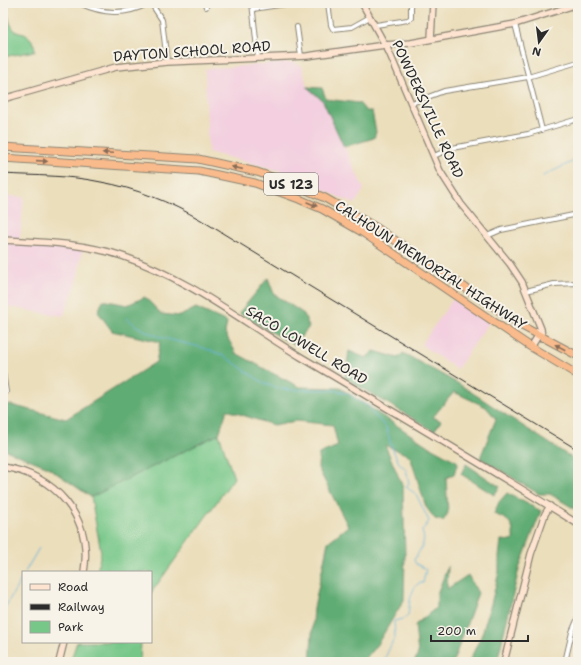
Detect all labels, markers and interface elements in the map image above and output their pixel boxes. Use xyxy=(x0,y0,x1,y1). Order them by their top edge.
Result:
north arrow xyxy=(519,22,559,62)
street label: DAYTON SCHOOL ROAD xyxy=(113,37,271,65)
street label: POWDERSVILLE ROAD xyxy=(388,37,468,181)
text: N xyxy=(530,43,543,60)
one-way arrow xyxy=(101,150,114,156)
one-way arrow xyxy=(36,157,48,164)
one-way arrow xyxy=(231,164,243,170)
road number: US 123 xyxy=(264,173,318,195)
street label: CALHOUN MEMORIAL HIGHWAY xyxy=(332,196,531,334)
one-way arrow xyxy=(306,201,317,207)
street label: SACO LOWELL ROAD xyxy=(243,302,371,388)
one-way arrow xyxy=(554,344,566,351)
legend xyxy=(22,571,152,643)
text: Road xyxy=(58,579,89,595)
text: Railway xyxy=(58,599,105,615)
scale bar xyxy=(431,617,528,643)
text: Park xyxy=(58,619,84,635)
text: 200 m xyxy=(437,623,476,639)

